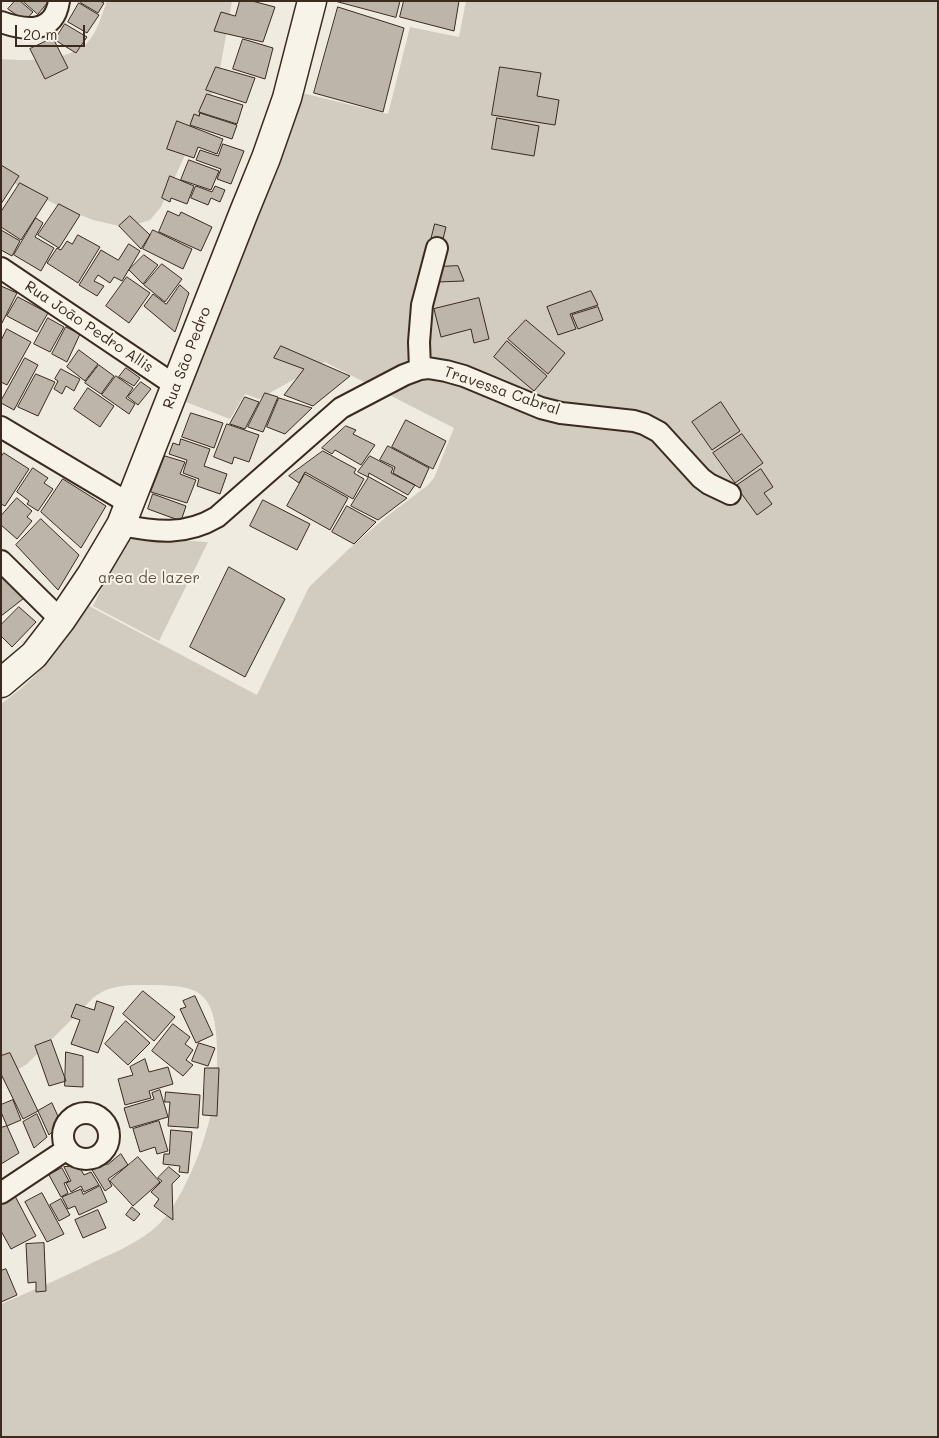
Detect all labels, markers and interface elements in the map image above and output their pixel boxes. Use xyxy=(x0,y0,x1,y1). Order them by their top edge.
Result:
scale bar xyxy=(18,15,88,47)
text: 20 m xyxy=(23,24,57,44)
street label: Rua João Pedro Allis xyxy=(21,277,157,377)
street label: Rua São Pedro xyxy=(159,304,215,412)
street label: Travessa Cabral xyxy=(442,363,562,419)
park label: area de lazer xyxy=(98,569,200,587)

